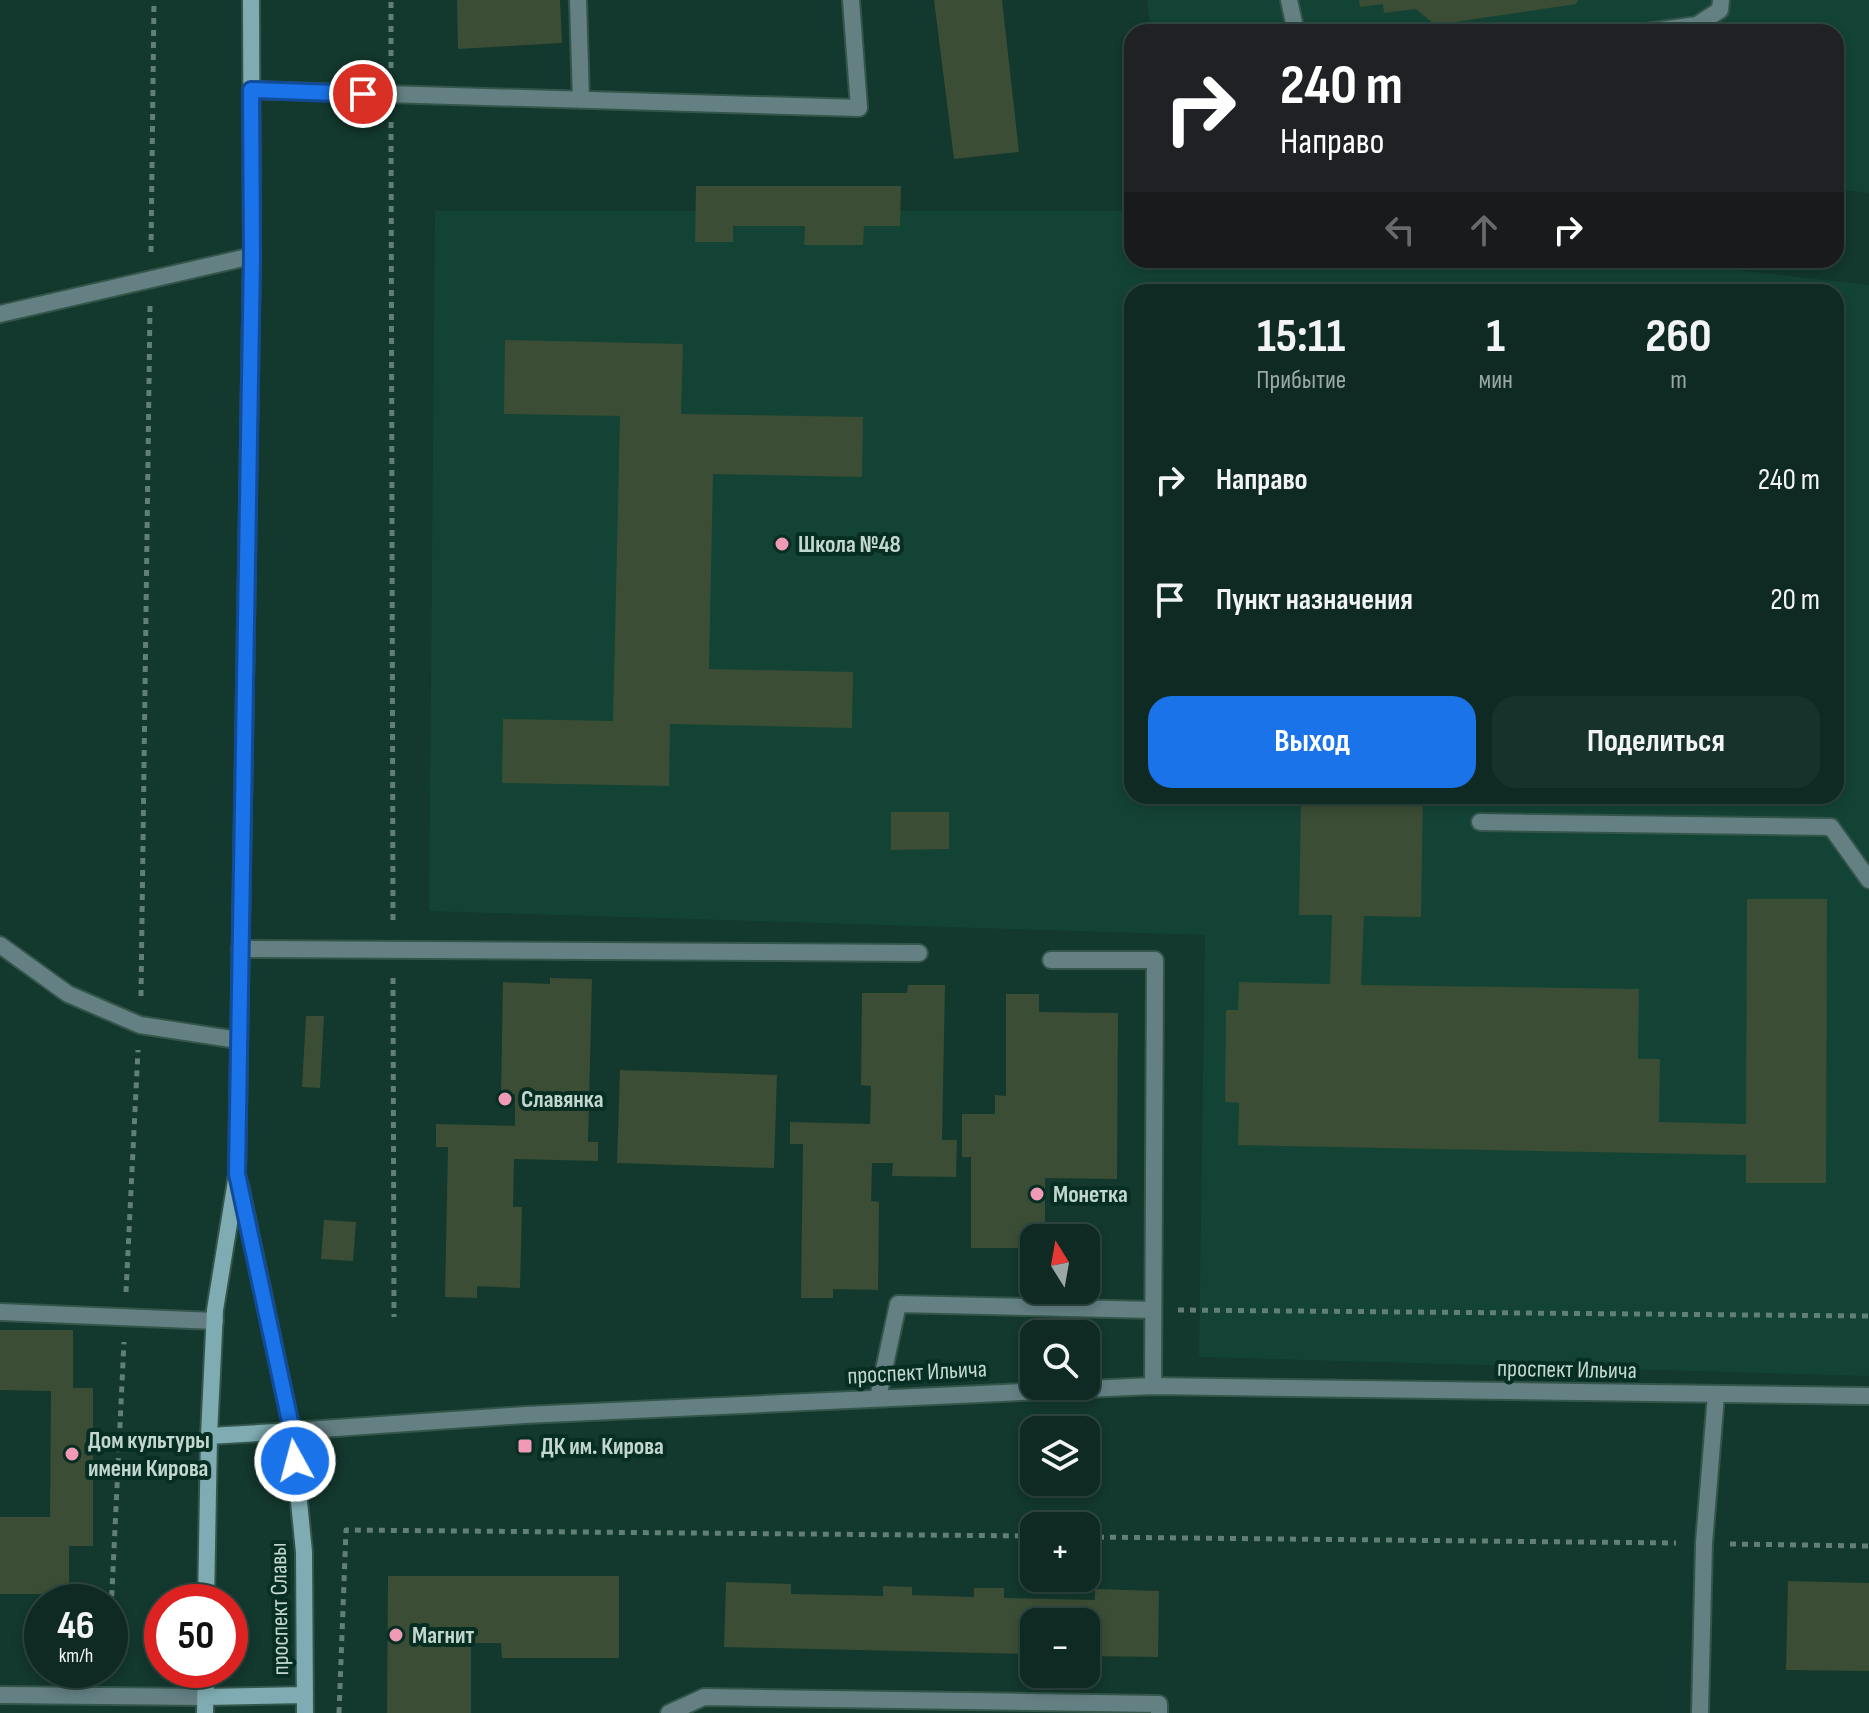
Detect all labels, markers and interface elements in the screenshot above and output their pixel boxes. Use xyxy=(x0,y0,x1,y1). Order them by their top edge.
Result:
text: 240 m xyxy=(1280,53,1403,120)
icon: right xyxy=(1148,56,1252,160)
pin xyxy=(329,60,397,128)
icon: arrive xyxy=(341,72,385,116)
text: Направо xyxy=(1280,121,1384,164)
icon: left xyxy=(1378,208,1422,252)
icon: ahead xyxy=(1462,208,1506,252)
icon: right xyxy=(1546,208,1590,252)
text: 15:11 xyxy=(1257,308,1345,365)
text: 1 xyxy=(1486,308,1505,365)
text: 260 xyxy=(1645,308,1712,365)
text: Прибытие xyxy=(1256,365,1346,396)
text: мин xyxy=(1479,365,1513,396)
text: m xyxy=(1670,365,1687,396)
icon: right xyxy=(1148,458,1192,502)
text: Направо xyxy=(1216,462,1308,498)
text: 240 m xyxy=(1758,462,1820,498)
place label: Школа №48 xyxy=(798,530,901,559)
marker: Школа №48 xyxy=(773,535,791,553)
icon: arrive xyxy=(1148,578,1192,622)
text: Пункт назначения xyxy=(1216,582,1413,618)
text: 20 m xyxy=(1770,582,1820,618)
button: Выход xyxy=(1148,696,1476,788)
button: Поделиться xyxy=(1492,696,1820,788)
place label: Славянка xyxy=(521,1085,604,1114)
marker: Славянка xyxy=(496,1090,514,1108)
place label: Монетка xyxy=(1053,1180,1128,1209)
marker: Монетка xyxy=(1028,1185,1046,1203)
north arrow xyxy=(1020,1224,1100,1304)
map controls xyxy=(1020,1224,1100,1688)
button: search xyxy=(1020,1320,1100,1400)
street label: проспект Ильича xyxy=(847,1354,987,1391)
street label: проспект Ильича xyxy=(1497,1354,1637,1385)
button: layers xyxy=(1020,1416,1100,1496)
position arrow xyxy=(253,1419,337,1503)
place label: Дом культуры имени Кирова xyxy=(88,1426,210,1483)
place label: ДК им. Кирова xyxy=(541,1432,664,1461)
marker: ДК им. Кирова xyxy=(516,1437,534,1455)
marker: Дом культуры имени Кирова xyxy=(63,1445,81,1463)
button: + xyxy=(1020,1512,1100,1592)
street label: проспект Славы xyxy=(264,1542,295,1676)
speed limit sign: 50 xyxy=(144,1584,248,1688)
text: 46 xyxy=(57,1602,95,1650)
button: − xyxy=(1020,1608,1100,1688)
place label: Магнит xyxy=(412,1621,474,1650)
marker: Магнит xyxy=(387,1626,405,1644)
text: km/h xyxy=(59,1644,93,1668)

